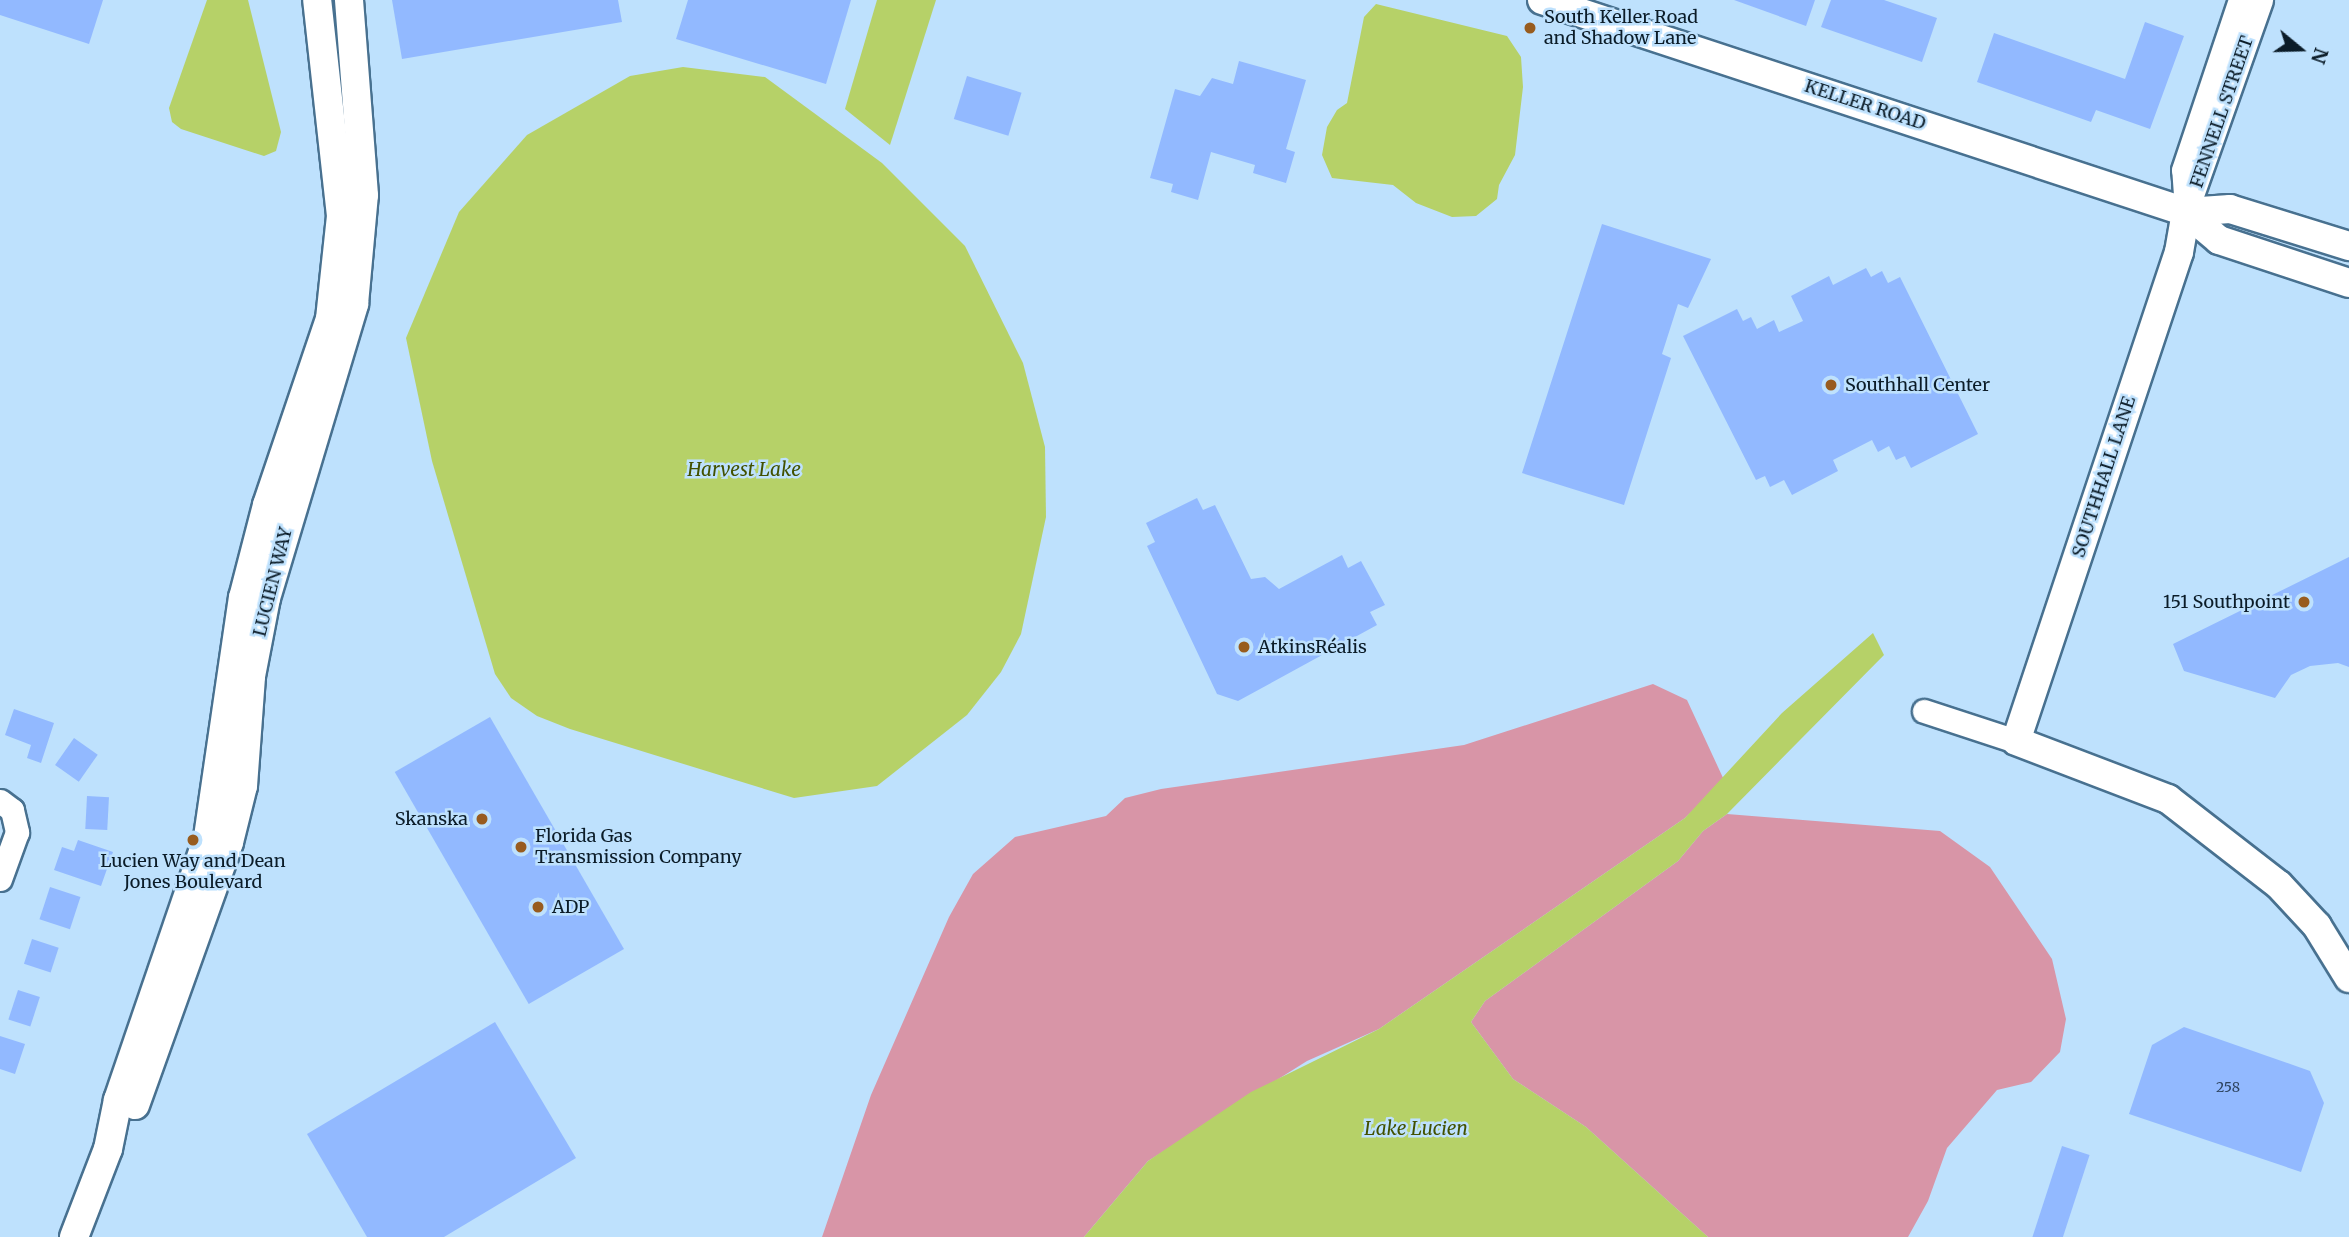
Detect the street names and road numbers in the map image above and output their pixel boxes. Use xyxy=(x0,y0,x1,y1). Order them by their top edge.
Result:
street label: FENNELL STREET xyxy=(2186,33,2258,191)
street label: KELLER ROAD xyxy=(1802,75,1928,135)
street label: SOUTHHALL LANE xyxy=(2068,394,2140,560)
street label: LUCIEN WAY xyxy=(249,525,297,639)

